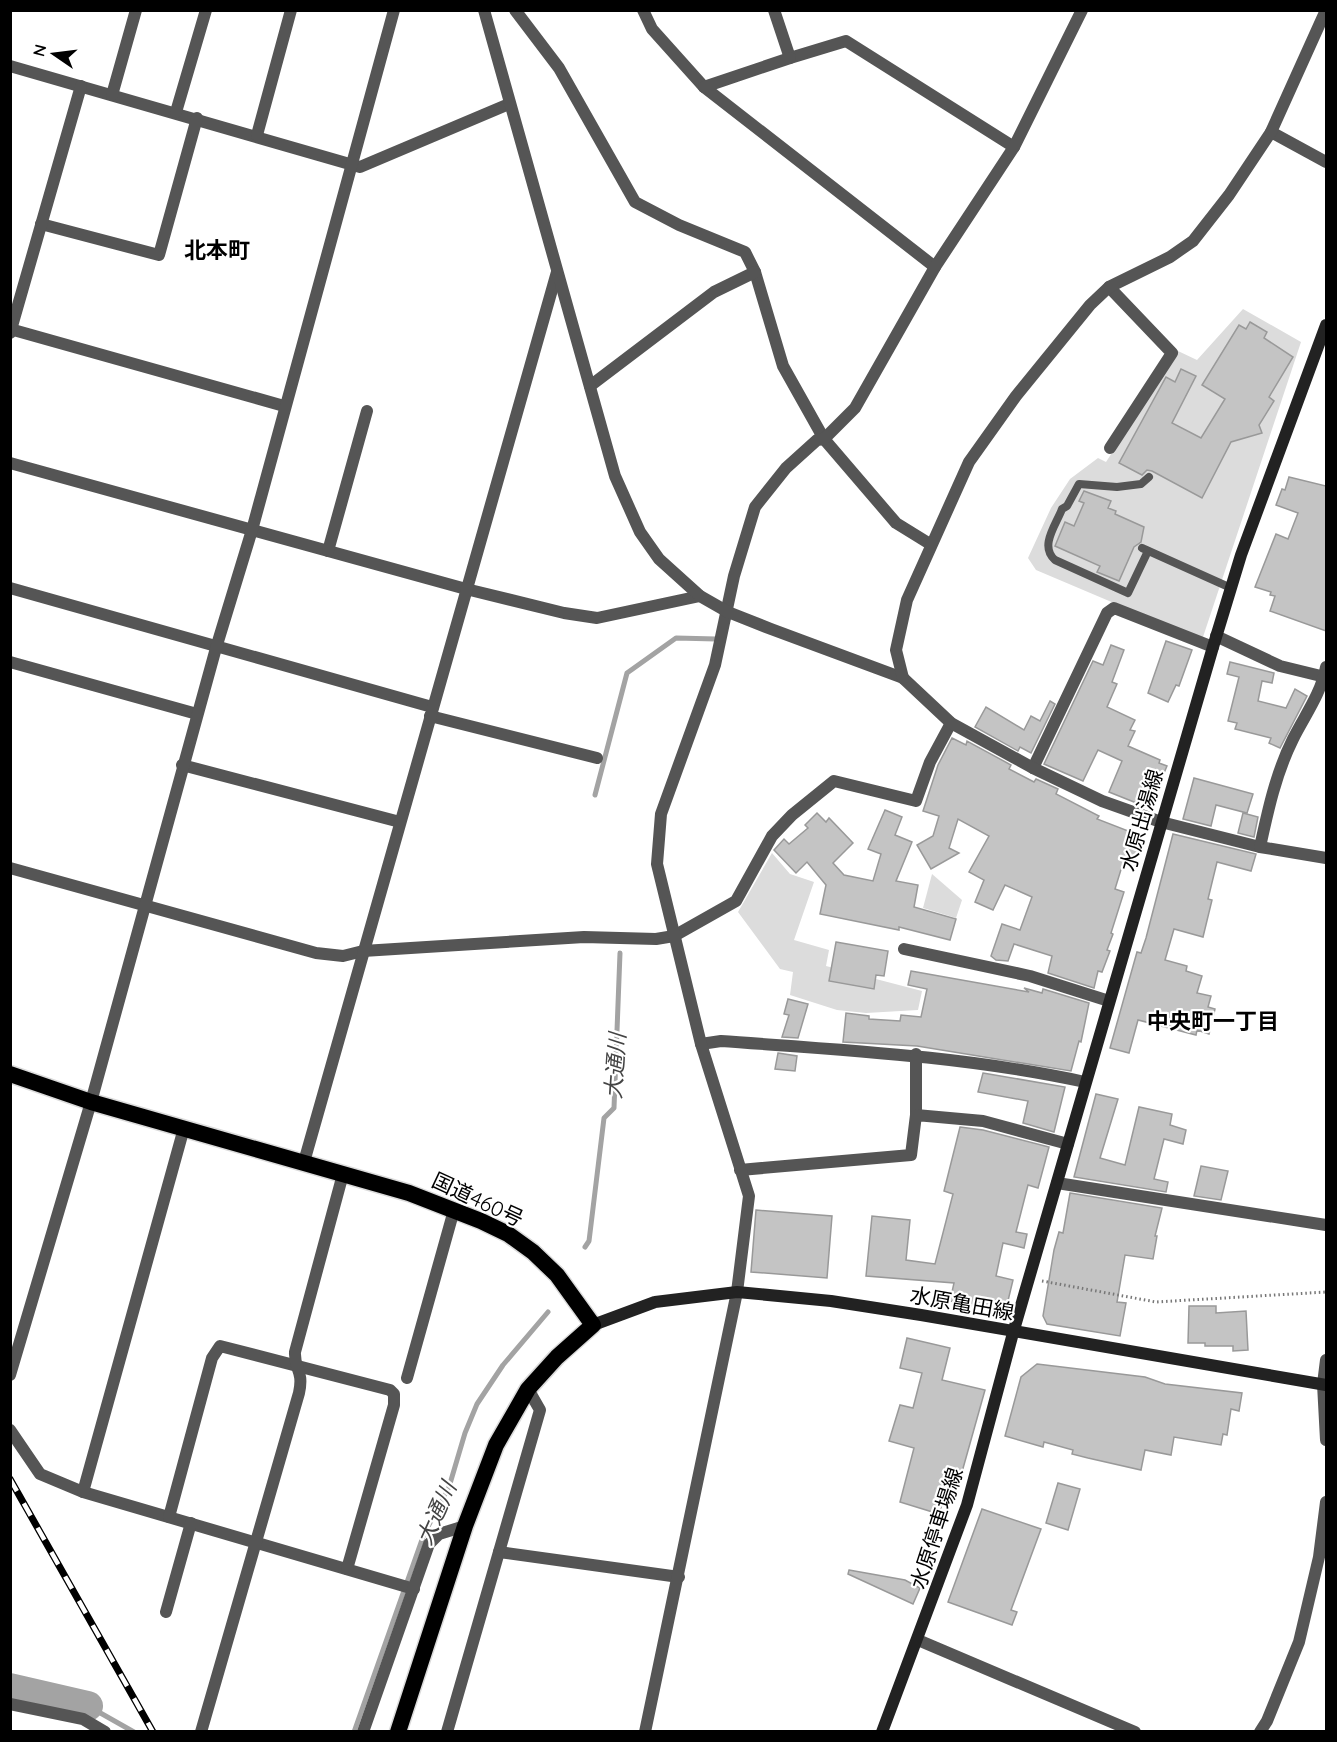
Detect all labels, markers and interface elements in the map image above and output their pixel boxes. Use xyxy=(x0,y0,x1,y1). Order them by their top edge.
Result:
north arrow xyxy=(24,24,84,84)
text: N xyxy=(28,42,51,58)
district label: 北本町 xyxy=(184,236,250,264)
street label: 水原出湯線 xyxy=(1114,766,1168,874)
district label: 中央町一丁目 xyxy=(1147,1007,1279,1035)
water label: 大通川 xyxy=(599,1030,631,1100)
street label: 国道460号 xyxy=(428,1167,528,1231)
street label: 水原亀田線 xyxy=(908,1281,1016,1325)
street label: 水原停車場線 xyxy=(904,1464,968,1592)
water label: 大通川 xyxy=(410,1475,463,1549)

